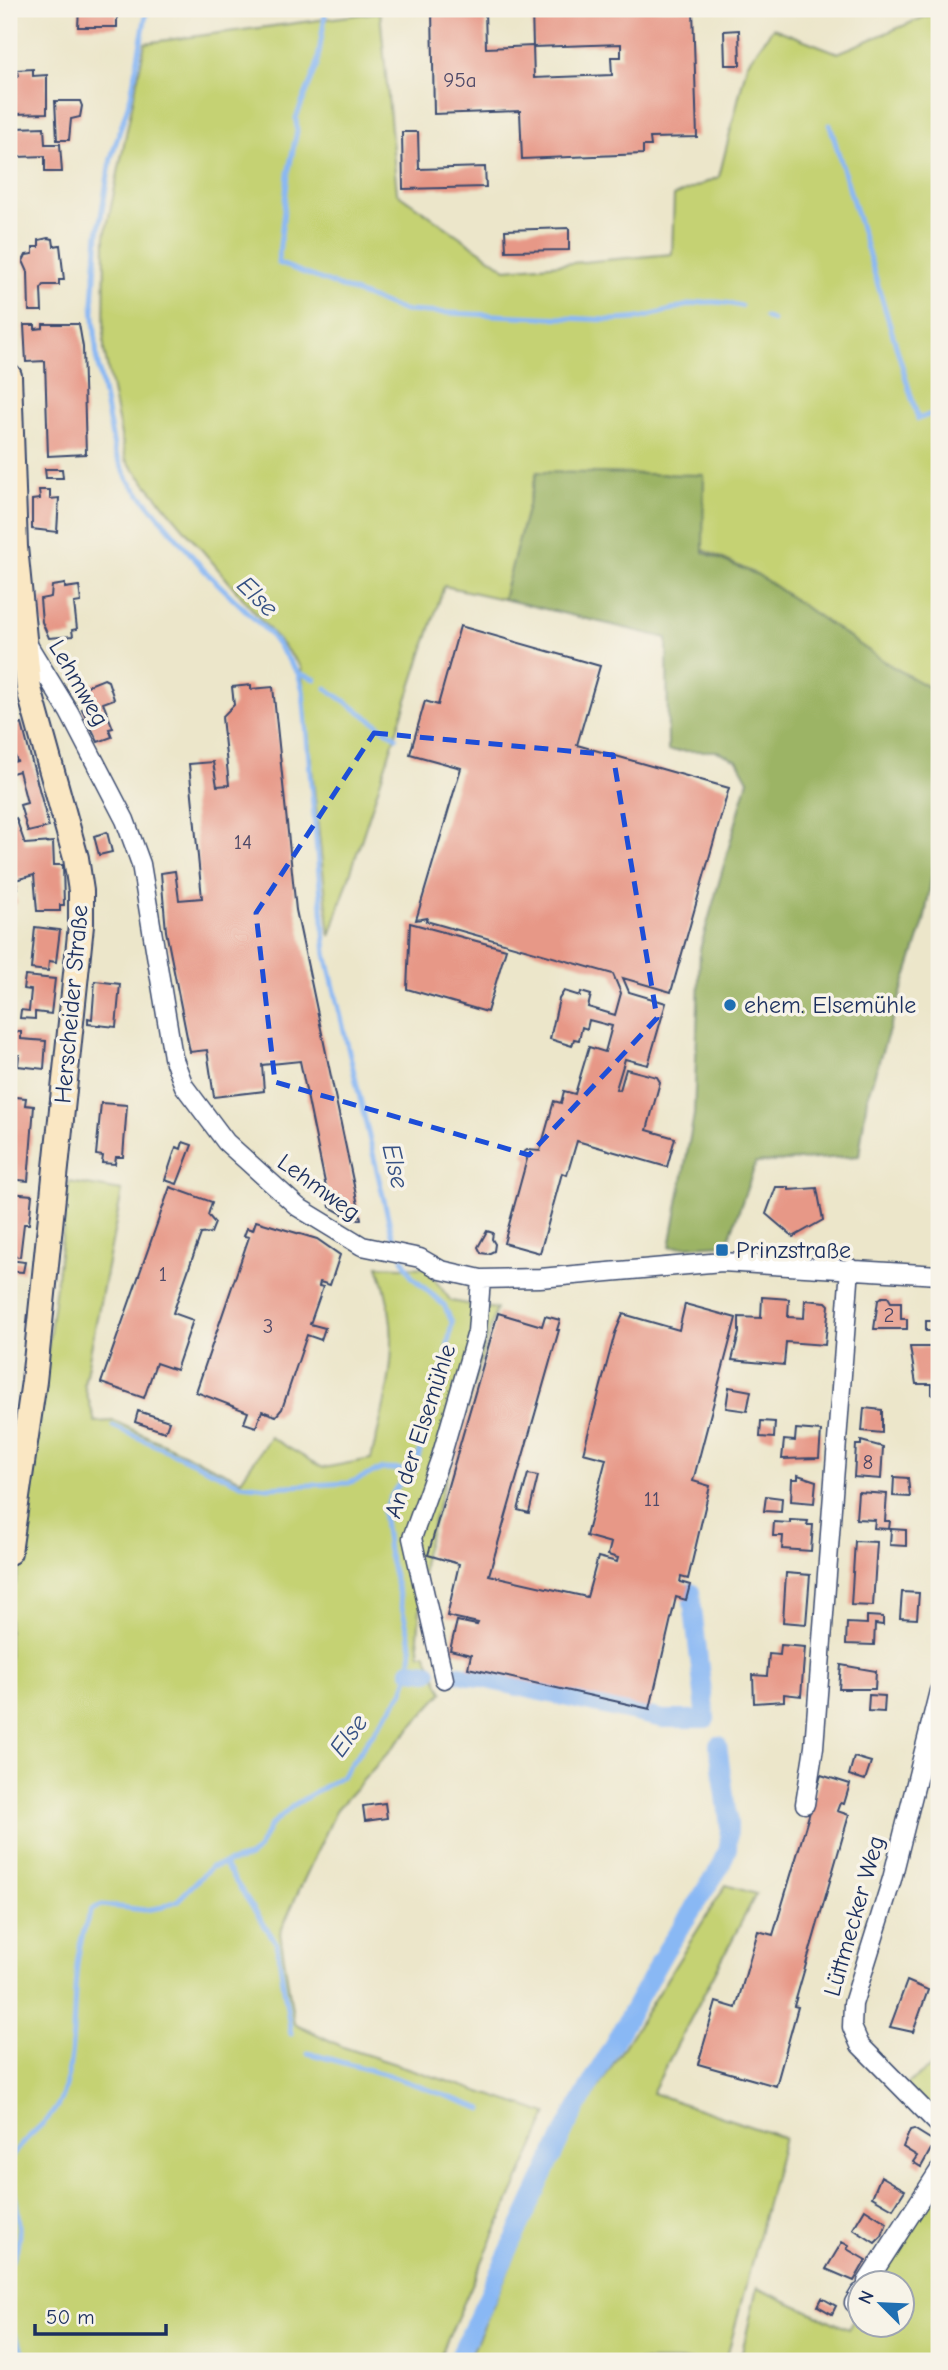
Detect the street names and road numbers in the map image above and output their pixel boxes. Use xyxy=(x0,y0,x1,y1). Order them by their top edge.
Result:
street label: Lehmweg xyxy=(43,635,115,731)
street label: Herscheider Straße xyxy=(48,904,94,1104)
street label: Lehmweg xyxy=(272,1148,366,1226)
street label: An der Elsemühle xyxy=(379,1340,461,1522)
street label: Lüttmecker Weg xyxy=(818,1832,890,2000)

